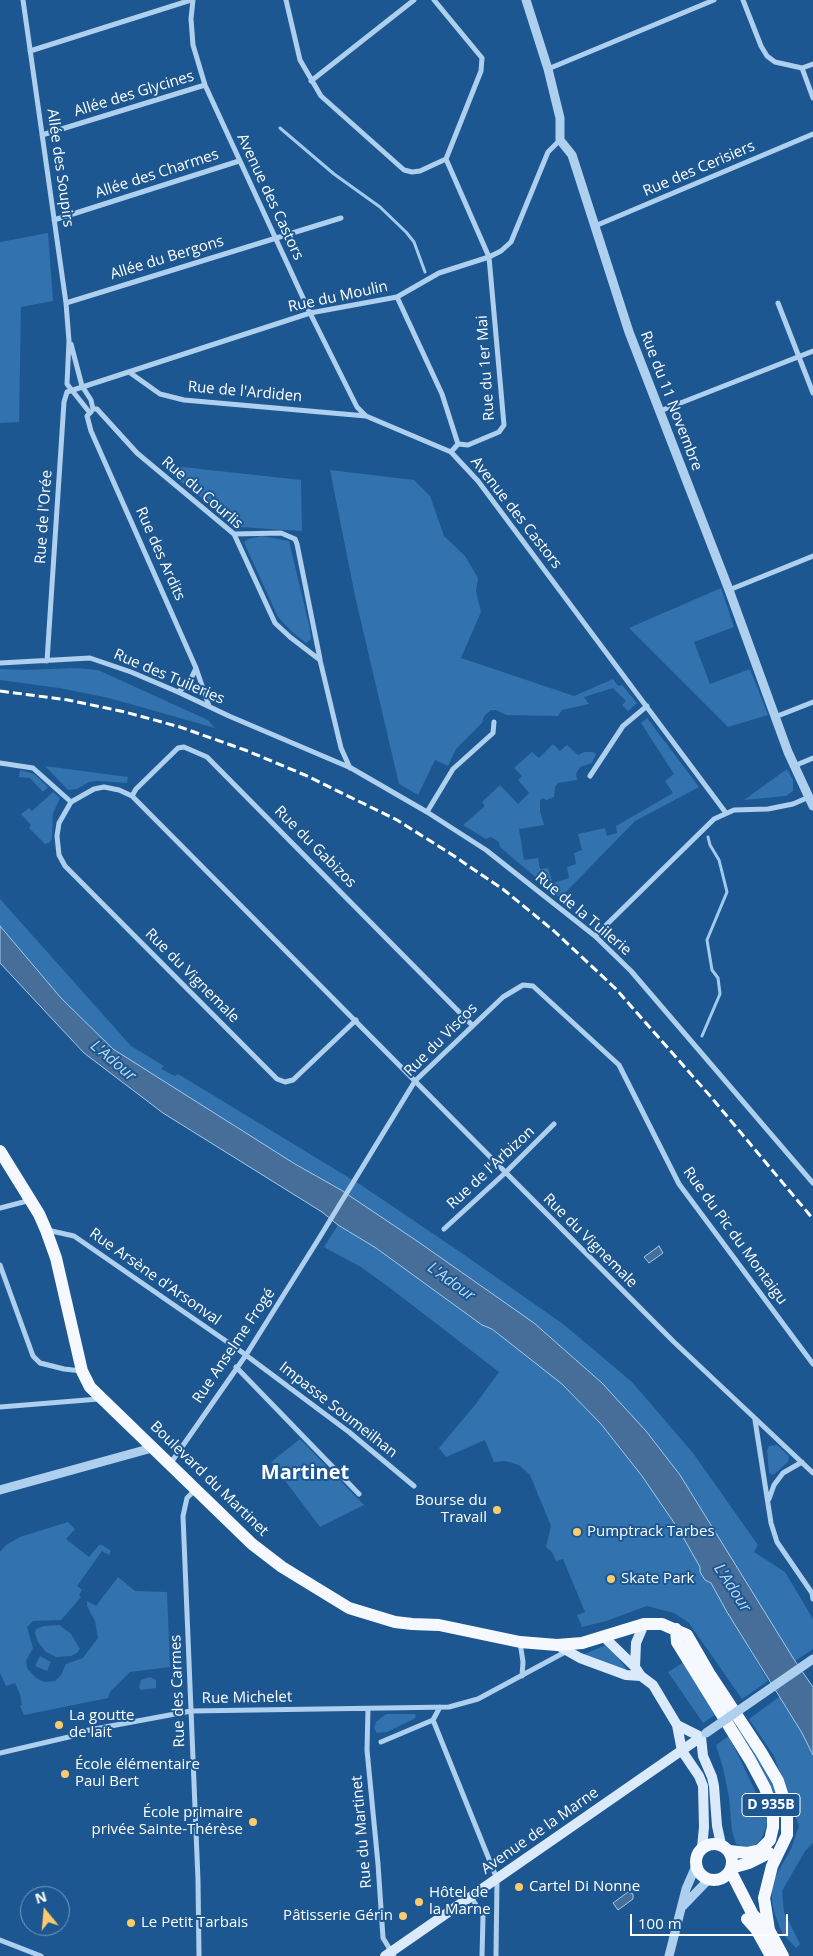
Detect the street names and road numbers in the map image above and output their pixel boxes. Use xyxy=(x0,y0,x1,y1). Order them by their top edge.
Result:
street label: Allée des Glycines xyxy=(72,67,196,121)
street label: Allée des Soupirs xyxy=(43,108,77,228)
street label: Avenue des Castors xyxy=(233,131,307,263)
street label: Rue des Cerisiers xyxy=(640,137,758,201)
street label: Allée des Charmes xyxy=(93,146,221,202)
street label: Allée du Bergons xyxy=(108,232,226,284)
street label: Rue du Moulin xyxy=(286,278,390,316)
street label: Rue du 1er Mai xyxy=(473,315,499,421)
street label: Rue du 11 Novembre xyxy=(636,329,706,473)
street label: Rue de l'Ardiden xyxy=(187,378,303,406)
street label: Rue du Courlis xyxy=(158,453,246,533)
street label: Avenue des Castors xyxy=(467,453,565,573)
street label: Rue de l'Orée xyxy=(32,469,56,565)
street label: Rue des Ardits xyxy=(131,504,189,604)
street label: Rue des Tuileries xyxy=(111,646,227,708)
street label: Rue du Gabizos xyxy=(270,802,360,892)
street label: Rue de la Tuilerie xyxy=(531,869,635,959)
street label: Rue du Vignemale xyxy=(141,925,243,1027)
street label: Rue du Viscos xyxy=(401,1000,481,1080)
street label: Rue de l'Arbizon xyxy=(443,1123,539,1213)
street label: Rue du Pic du Montaigu xyxy=(679,1164,791,1308)
street label: Rue du Vignemale xyxy=(539,1190,641,1292)
street label: Rue Arsène d'Arsonval xyxy=(86,1225,224,1329)
street label: Rue Anselme Frogé xyxy=(189,1285,279,1407)
street label: Impasse Soumeilhan xyxy=(275,1358,401,1462)
street label: Boulevard du Martinet xyxy=(146,1418,272,1540)
street label: Rue des Carmes xyxy=(167,1634,189,1748)
street label: Rue Michelet xyxy=(202,1688,292,1708)
street label: Rue du Martinet xyxy=(348,1775,376,1889)
street label: Avenue de la Marne xyxy=(478,1784,602,1878)
road number: D 935B xyxy=(742,1794,800,1816)

